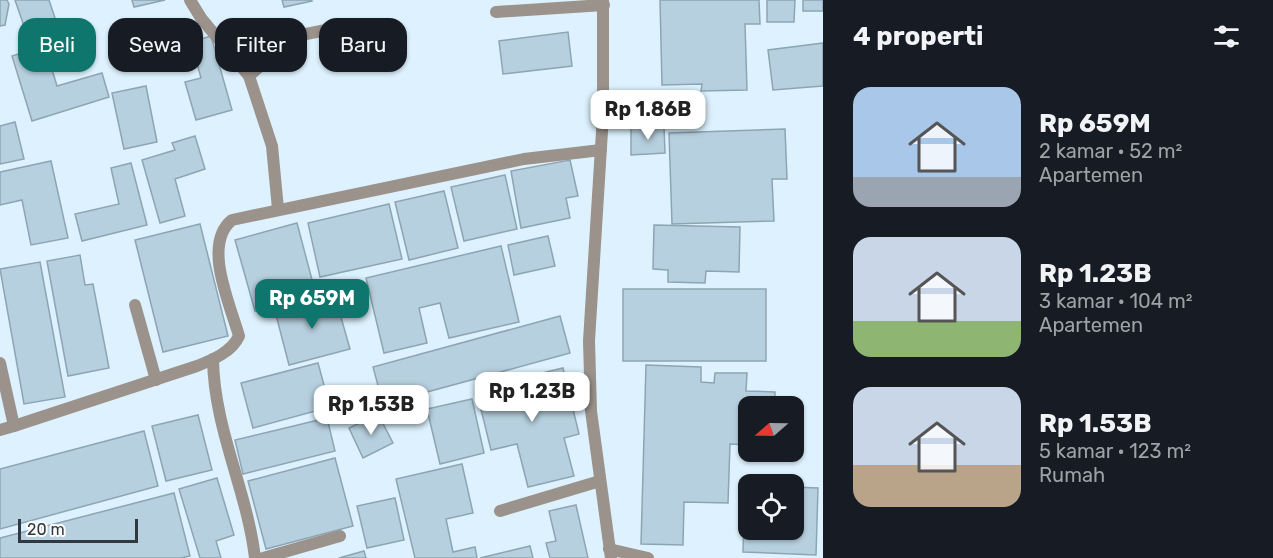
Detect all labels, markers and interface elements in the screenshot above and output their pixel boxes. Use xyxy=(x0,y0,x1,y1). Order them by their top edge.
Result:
chip: Beli xyxy=(18,18,96,72)
chip: Sewa xyxy=(108,18,203,72)
chip: Filter xyxy=(215,18,307,72)
chip: Baru xyxy=(319,18,407,72)
icon: filters xyxy=(1210,20,1243,53)
text: 4 properti xyxy=(853,21,984,52)
pin: Rp 1.86B xyxy=(586,90,710,141)
text: Rp 1.86B xyxy=(605,97,691,121)
text: Rp 659M xyxy=(1039,108,1151,139)
icon: home xyxy=(901,111,973,183)
text: 2 kamar · 52 m² xyxy=(1039,139,1182,163)
text: Apartemen xyxy=(1039,163,1143,187)
text: Rp 1.23B xyxy=(1039,258,1152,289)
icon: home xyxy=(901,261,973,333)
pin: Rp 659M xyxy=(257,279,367,330)
text: Rp 659M xyxy=(269,286,355,310)
text: 3 kamar · 104 m² xyxy=(1039,289,1193,313)
text: Apartemen xyxy=(1039,313,1143,337)
pin: Rp 1.23B xyxy=(470,372,594,423)
text: Rp 1.23B xyxy=(489,379,575,403)
pin: Rp 1.53B xyxy=(309,385,433,436)
text: Rp 1.53B xyxy=(328,392,414,416)
north arrow xyxy=(738,396,804,462)
map controls xyxy=(738,396,804,540)
text: Rp 1.53B xyxy=(1039,408,1151,439)
icon: home xyxy=(901,411,973,483)
text: 5 kamar · 123 m² xyxy=(1039,439,1191,463)
text: Rumah xyxy=(1039,463,1105,487)
button: locate xyxy=(738,474,804,540)
scale bar xyxy=(18,516,138,544)
text: 20 m xyxy=(27,520,65,539)

